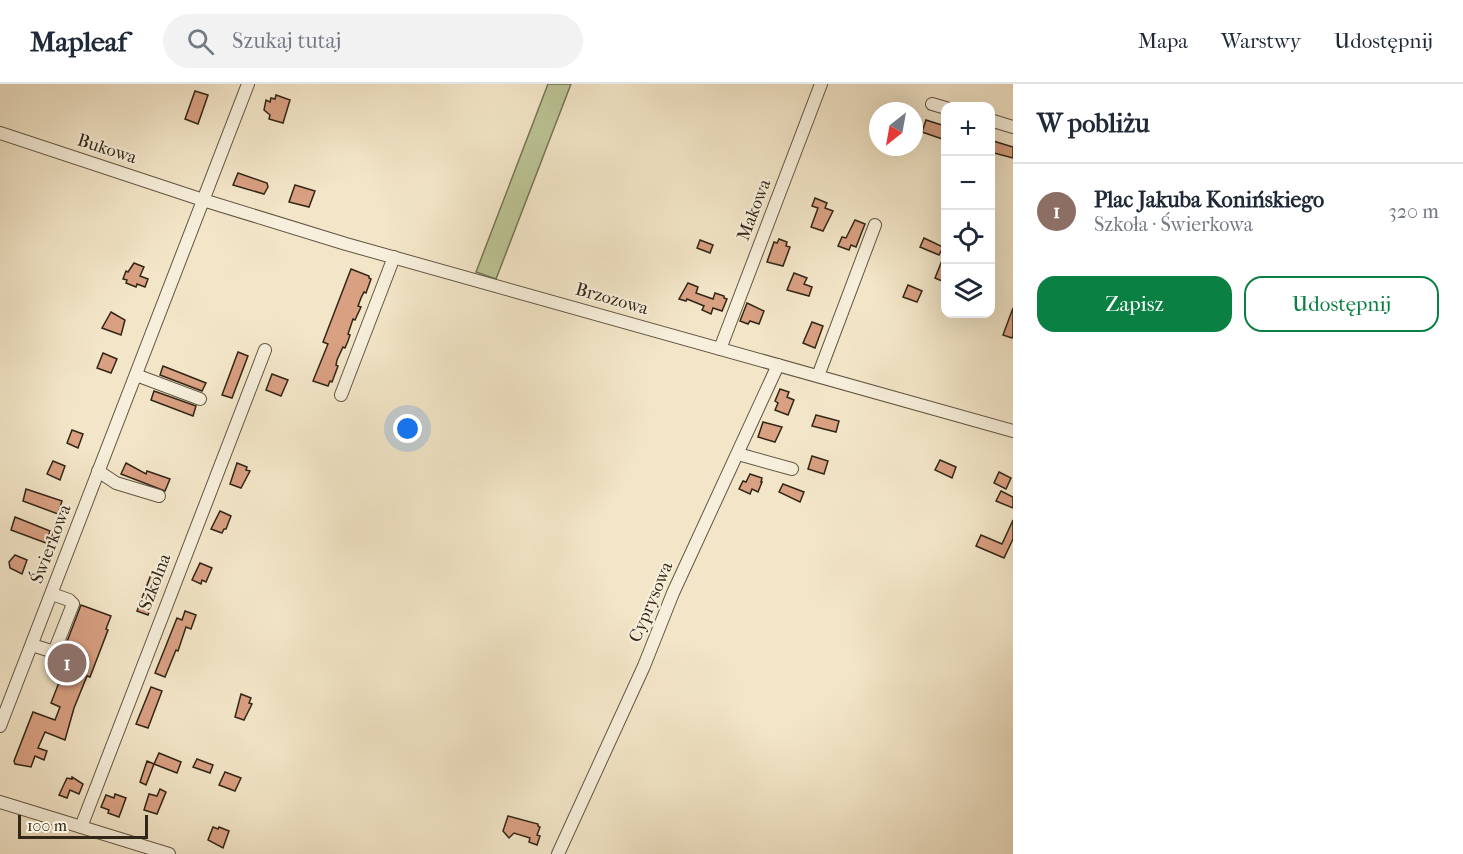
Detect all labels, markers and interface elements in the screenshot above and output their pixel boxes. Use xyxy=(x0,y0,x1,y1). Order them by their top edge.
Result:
search box xyxy=(163,14,583,68)
text: Mapleaf xyxy=(30,25,127,58)
icon: search xyxy=(184,25,217,58)
text: Szukaj tutaj xyxy=(232,28,341,54)
text: Mapa xyxy=(1138,29,1188,53)
text: Warstwy xyxy=(1221,29,1301,53)
text: Udostępnij xyxy=(1334,29,1433,53)
north arrow xyxy=(869,102,923,156)
map controls xyxy=(941,102,995,318)
button: + xyxy=(941,102,995,156)
text: W pobliżu xyxy=(1037,108,1150,139)
street label: Bukowa xyxy=(75,130,140,169)
button: − xyxy=(941,156,995,210)
street label: Makowa xyxy=(733,176,776,244)
text: Plac Jakuba Konińskiego xyxy=(1094,187,1324,213)
text: 1 xyxy=(1053,200,1060,223)
text: 320 m xyxy=(1389,200,1439,223)
button: locate xyxy=(941,210,995,264)
text: Szkoła · Świerkowa xyxy=(1094,213,1253,236)
button: layers xyxy=(941,264,995,318)
button: Zapisz xyxy=(1037,276,1232,332)
button: Udostępnij xyxy=(1244,276,1439,332)
street label: Brzozowa xyxy=(573,279,651,320)
your location xyxy=(393,414,422,443)
street label: Świerkowa xyxy=(25,500,76,587)
street label: Szkolna xyxy=(135,550,176,613)
street label: Cyprysowa xyxy=(625,558,678,645)
pin: 1 xyxy=(48,640,86,686)
scale bar xyxy=(18,812,148,840)
text: 100 m xyxy=(27,816,67,835)

